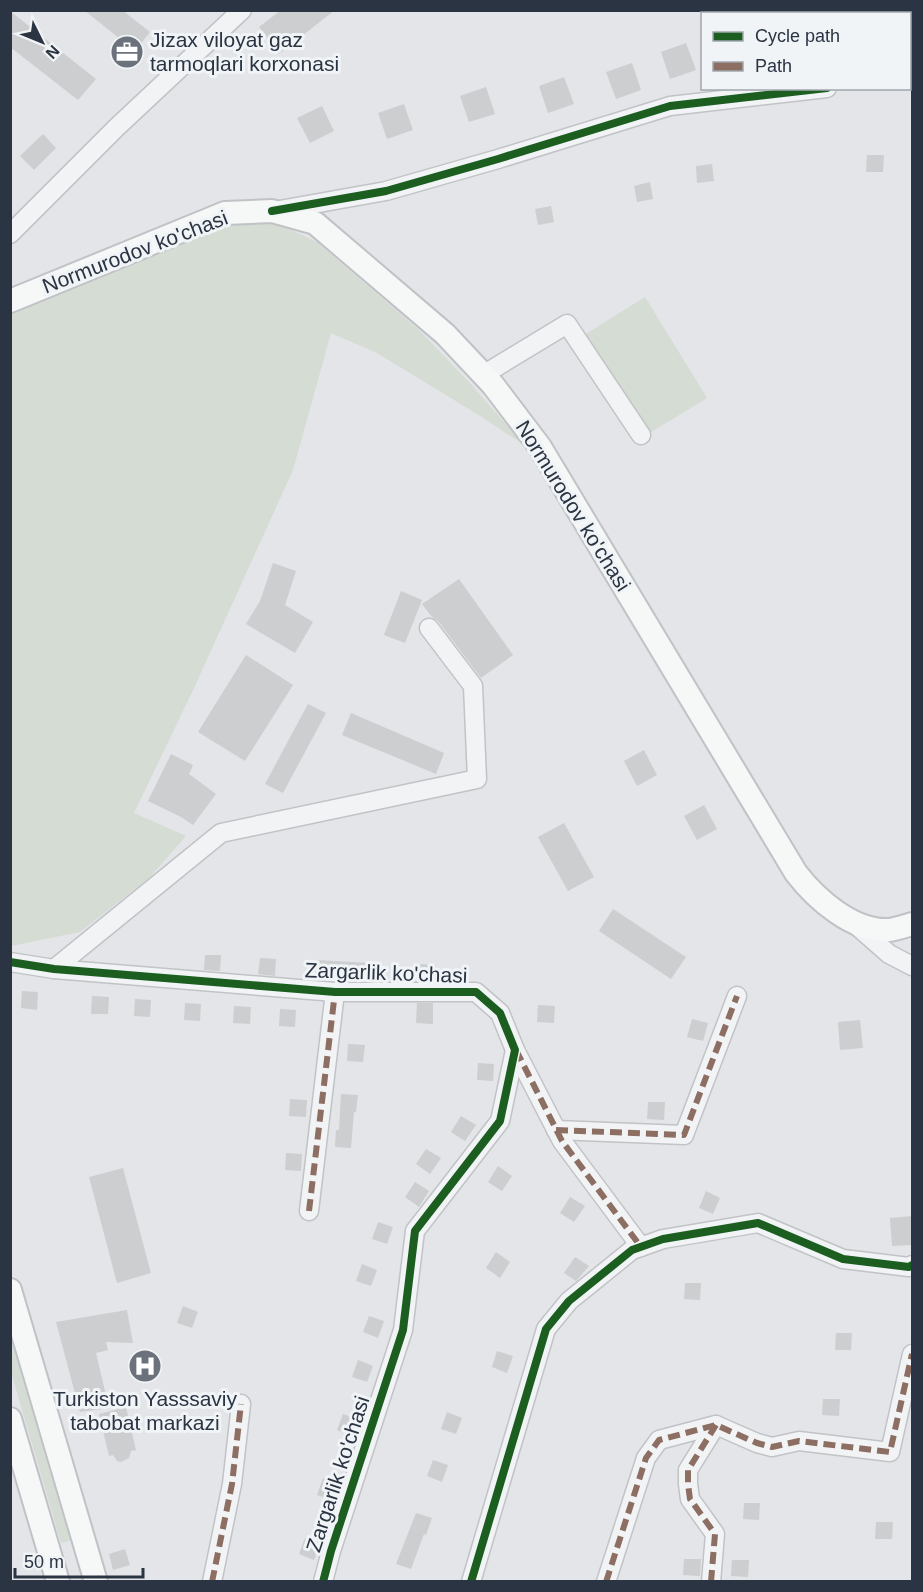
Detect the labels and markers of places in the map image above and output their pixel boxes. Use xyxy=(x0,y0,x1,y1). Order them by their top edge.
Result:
place label: Jizax viloyat gaz tarmoqlari korxonasi xyxy=(150,28,339,75)
office icon: Jizax viloyat gaz tarmoqlari korxonasi xyxy=(109,34,145,70)
hospital icon: Turkiston Yasssaviy tabobat markazi xyxy=(127,1348,163,1384)
place label: Turkiston Yasssaviy tabobat markazi xyxy=(53,1387,237,1434)

